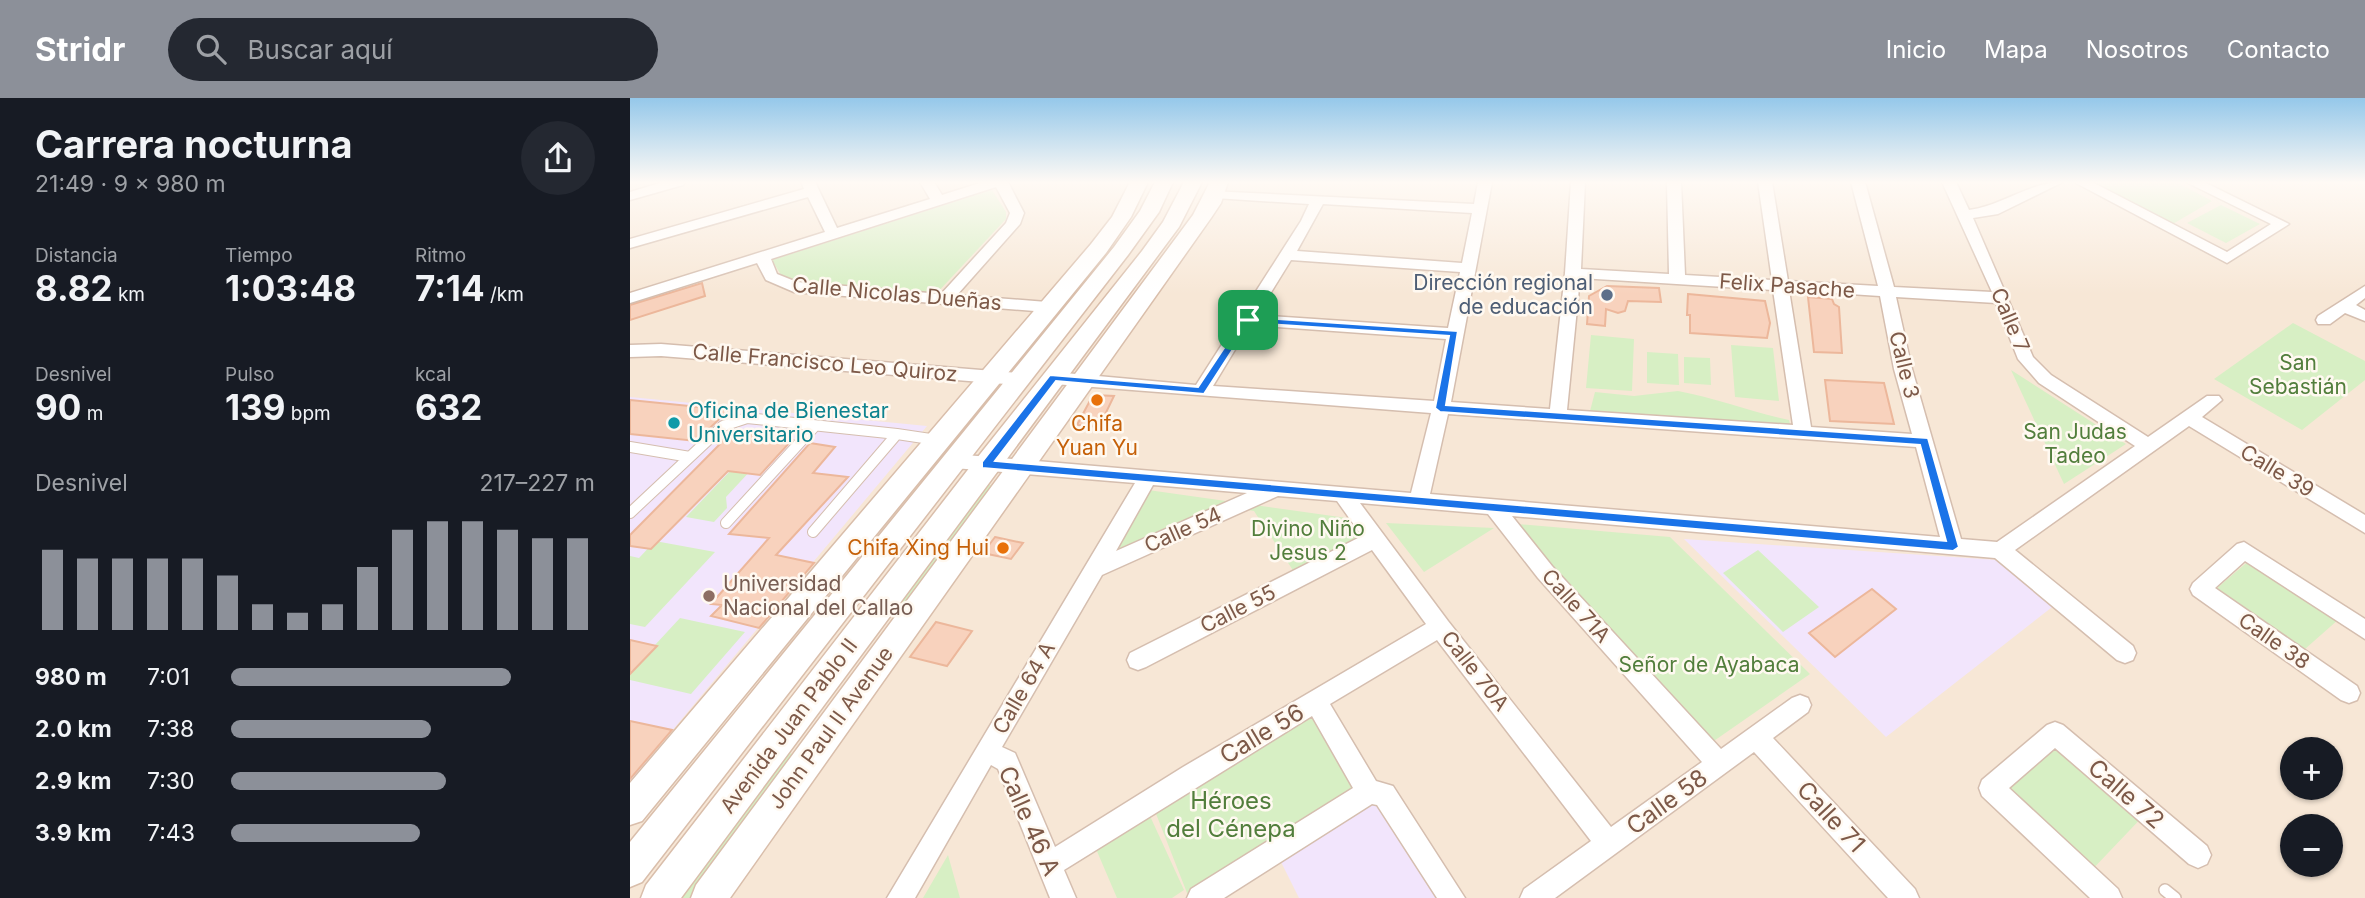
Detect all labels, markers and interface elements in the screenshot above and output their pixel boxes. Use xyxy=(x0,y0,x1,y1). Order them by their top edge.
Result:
search box xyxy=(168,18,658,81)
text: Stridr xyxy=(35,29,126,69)
icon: search xyxy=(192,30,230,68)
text: Buscar aquí xyxy=(248,34,393,65)
text: Inicio xyxy=(1886,35,1946,64)
text: Mapa xyxy=(1984,35,2048,64)
text: Nosotros xyxy=(2086,35,2189,64)
text: Contacto xyxy=(2227,35,2330,64)
text: Carrera nocturna xyxy=(35,121,353,167)
button: share xyxy=(521,121,595,195)
text: 21:49 · 9 × 980 m xyxy=(35,170,226,198)
text: Distancia xyxy=(35,244,118,267)
text: Tiempo xyxy=(225,244,293,267)
text: Ritmo xyxy=(415,244,466,267)
text: 8.82 xyxy=(35,267,113,309)
text: 1:03:48 xyxy=(225,267,356,309)
text: 7:14 xyxy=(415,267,485,309)
street label: Felix Pasache xyxy=(1718,268,1856,303)
place label: Dirección regional de educación xyxy=(1413,270,1593,319)
street label: Calle Nicolas Dueñas xyxy=(791,272,1003,315)
text: km xyxy=(113,283,145,306)
text: /km xyxy=(485,283,524,306)
street label: Calle 7 xyxy=(1986,284,2035,356)
marker: Dirección regional de educación xyxy=(1599,287,1615,303)
pin xyxy=(1218,290,1278,350)
icon: arrive xyxy=(1229,301,1267,339)
street label: Calle 3 xyxy=(1884,329,1925,401)
street label: Calle Francisco Leo Quiroz xyxy=(692,338,958,387)
park label: San Sebastián xyxy=(2249,350,2347,399)
text: Desnivel xyxy=(35,363,112,386)
text: Pulso xyxy=(225,363,274,386)
text: kcal xyxy=(415,363,451,386)
text: 90 xyxy=(35,386,81,428)
text: 139 xyxy=(225,386,285,428)
text: 632 xyxy=(415,386,482,428)
marker: Chifa Yuan Yu xyxy=(1089,392,1105,408)
place label: Oficina de Bienestar Universitario xyxy=(688,398,889,447)
text: m xyxy=(81,402,103,425)
text: bpm xyxy=(285,402,331,425)
place label: Chifa Yuan Yu xyxy=(1056,411,1138,460)
marker: Oficina de Bienestar Universitario xyxy=(666,415,682,431)
park label: San Judas Tadeo xyxy=(2023,419,2127,468)
street label: Calle 39 xyxy=(2236,439,2319,502)
text: Desnivel xyxy=(35,469,128,497)
text: 217–227 m xyxy=(479,469,595,497)
street label: Calle 54 xyxy=(1140,501,1225,558)
park label: Divino Niño Jesus 2 xyxy=(1251,516,1365,565)
place label: Chifa Xing Hui xyxy=(847,535,989,560)
marker: Chifa Xing Hui xyxy=(995,540,1011,556)
street label: Calle 71A xyxy=(1537,564,1616,648)
place label: Universidad Nacional del Callao xyxy=(723,571,913,620)
street label: Calle 55 xyxy=(1196,579,1280,638)
marker: Universidad Nacional del Callao xyxy=(701,588,717,604)
street label: Calle 38 xyxy=(2234,607,2315,674)
street label: Calle 70A xyxy=(1436,626,1514,716)
street label: Avenida Juan Pablo II xyxy=(715,633,862,818)
street label: Calle 64 A xyxy=(987,637,1060,738)
street label: John Paul II Avenue xyxy=(763,642,898,814)
park label: Señor de Ayabaca xyxy=(1619,652,1799,677)
text: 980 m xyxy=(35,663,107,691)
text: 7:01 xyxy=(147,663,190,691)
street label: Calle 56 xyxy=(1214,697,1309,770)
text: 2.0 km xyxy=(35,715,112,743)
text: 7:38 xyxy=(147,715,194,743)
map controls xyxy=(2280,737,2343,877)
button: + xyxy=(2280,737,2343,800)
street label: Calle 72 xyxy=(2082,753,2170,835)
street label: Calle 46 A xyxy=(992,761,1067,880)
street label: Calle 58 xyxy=(1621,763,1713,841)
text: 2.9 km xyxy=(35,767,112,795)
text: 7:30 xyxy=(147,767,195,795)
street label: Calle 71 xyxy=(1791,775,1872,858)
park label: Héroes del Cénepa xyxy=(1166,786,1296,843)
button: − xyxy=(2280,814,2343,877)
text: 3.9 km xyxy=(35,819,111,847)
text: 7:43 xyxy=(147,819,195,847)

